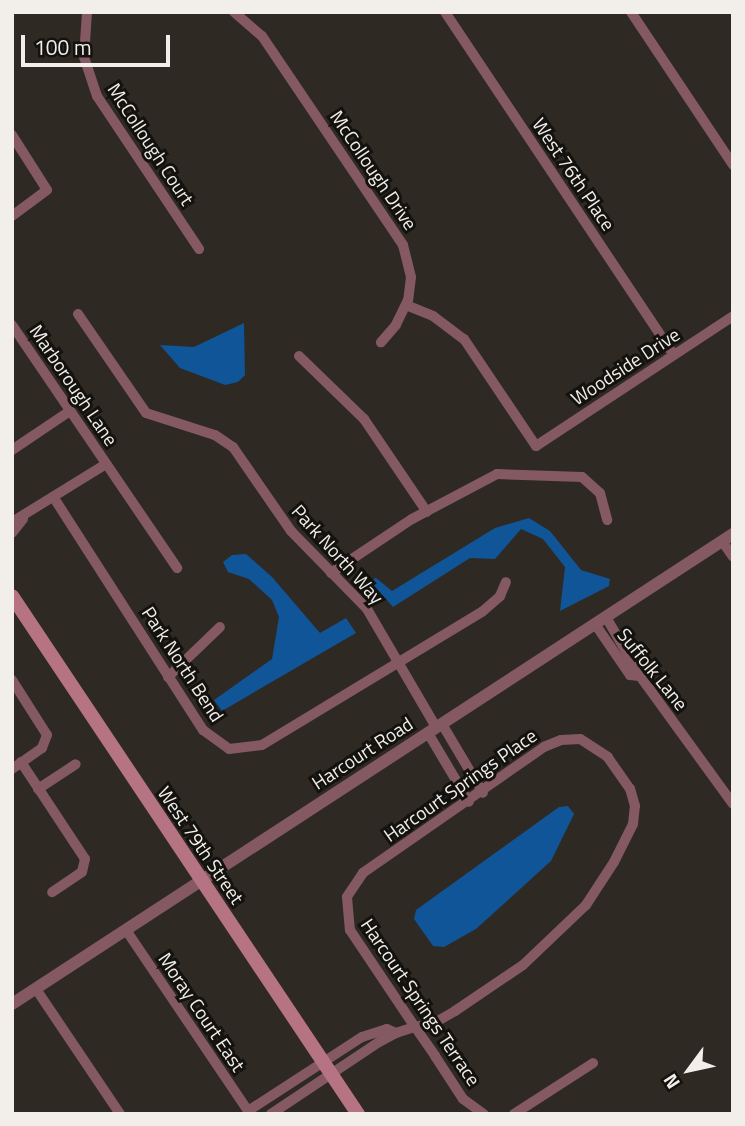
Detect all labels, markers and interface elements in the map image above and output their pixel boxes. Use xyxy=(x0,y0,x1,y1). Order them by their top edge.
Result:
scale bar xyxy=(24,21,173,65)
text: 100 m xyxy=(34,31,91,63)
street label: McCollough Court xyxy=(103,79,199,209)
street label: McCollough Drive xyxy=(326,106,422,234)
street label: West 76th Place xyxy=(528,113,620,235)
street label: Marborough Lane xyxy=(25,320,123,450)
street label: Woodside Drive xyxy=(566,322,684,410)
street label: Park North Way xyxy=(287,500,389,608)
street label: Park North Bend xyxy=(137,602,229,726)
street label: Suffolk Lane xyxy=(613,623,693,715)
street label: Harcourt Road xyxy=(307,712,417,794)
street label: Harcourt Springs Place xyxy=(379,724,541,846)
street label: West 79th Street xyxy=(153,782,249,908)
street label: Harcourt Springs Terrace xyxy=(357,914,485,1090)
street label: Moray Court East xyxy=(154,948,250,1076)
north arrow xyxy=(654,1035,724,1105)
text: N xyxy=(655,1068,687,1095)

